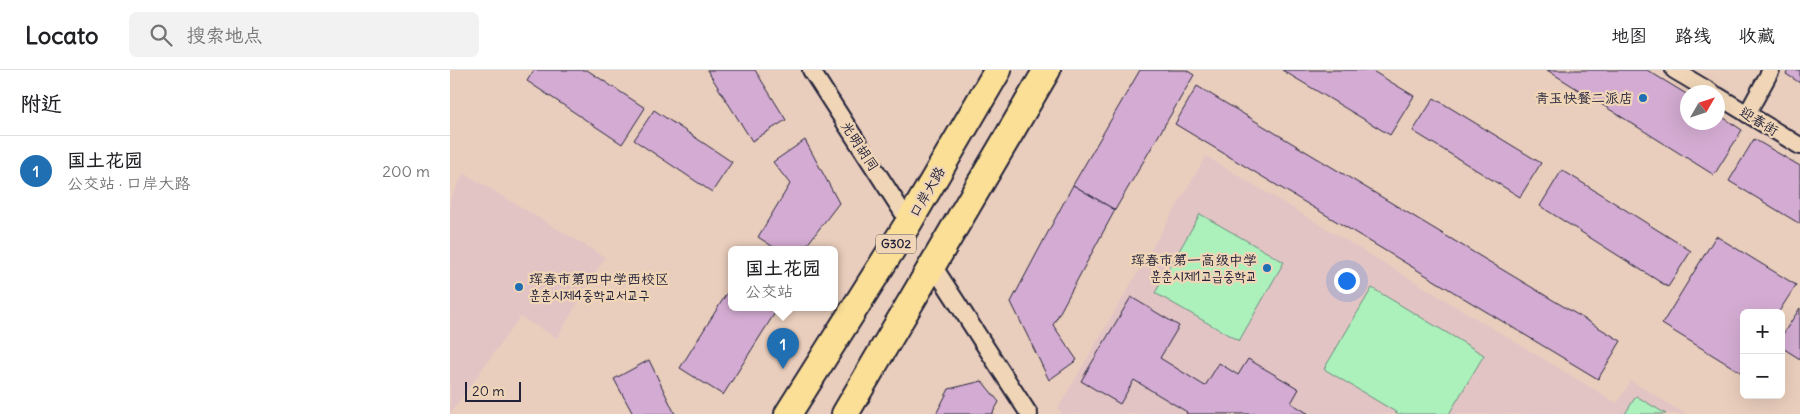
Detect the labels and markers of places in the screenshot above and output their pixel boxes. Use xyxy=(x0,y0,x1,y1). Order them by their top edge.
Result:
place label: 青玉快餐二派店 xyxy=(1535,89,1633,107)
marker: 青玉快餐二派店 xyxy=(1637,92,1649,104)
place label: 珲春市第一高级中学 훈춘시제1고급중학교 xyxy=(1131,251,1257,285)
marker: 珲春市第一高级中学 훈춘시제1고급중학교 xyxy=(1261,262,1273,274)
place label: 珲春市第四中学西校区 훈춘시제4중학교서교구 xyxy=(529,270,669,304)
marker: 珲春市第四中学西校区 훈춘시제4중학교서교구 xyxy=(513,281,525,293)
pin: 1 xyxy=(767,328,799,369)

